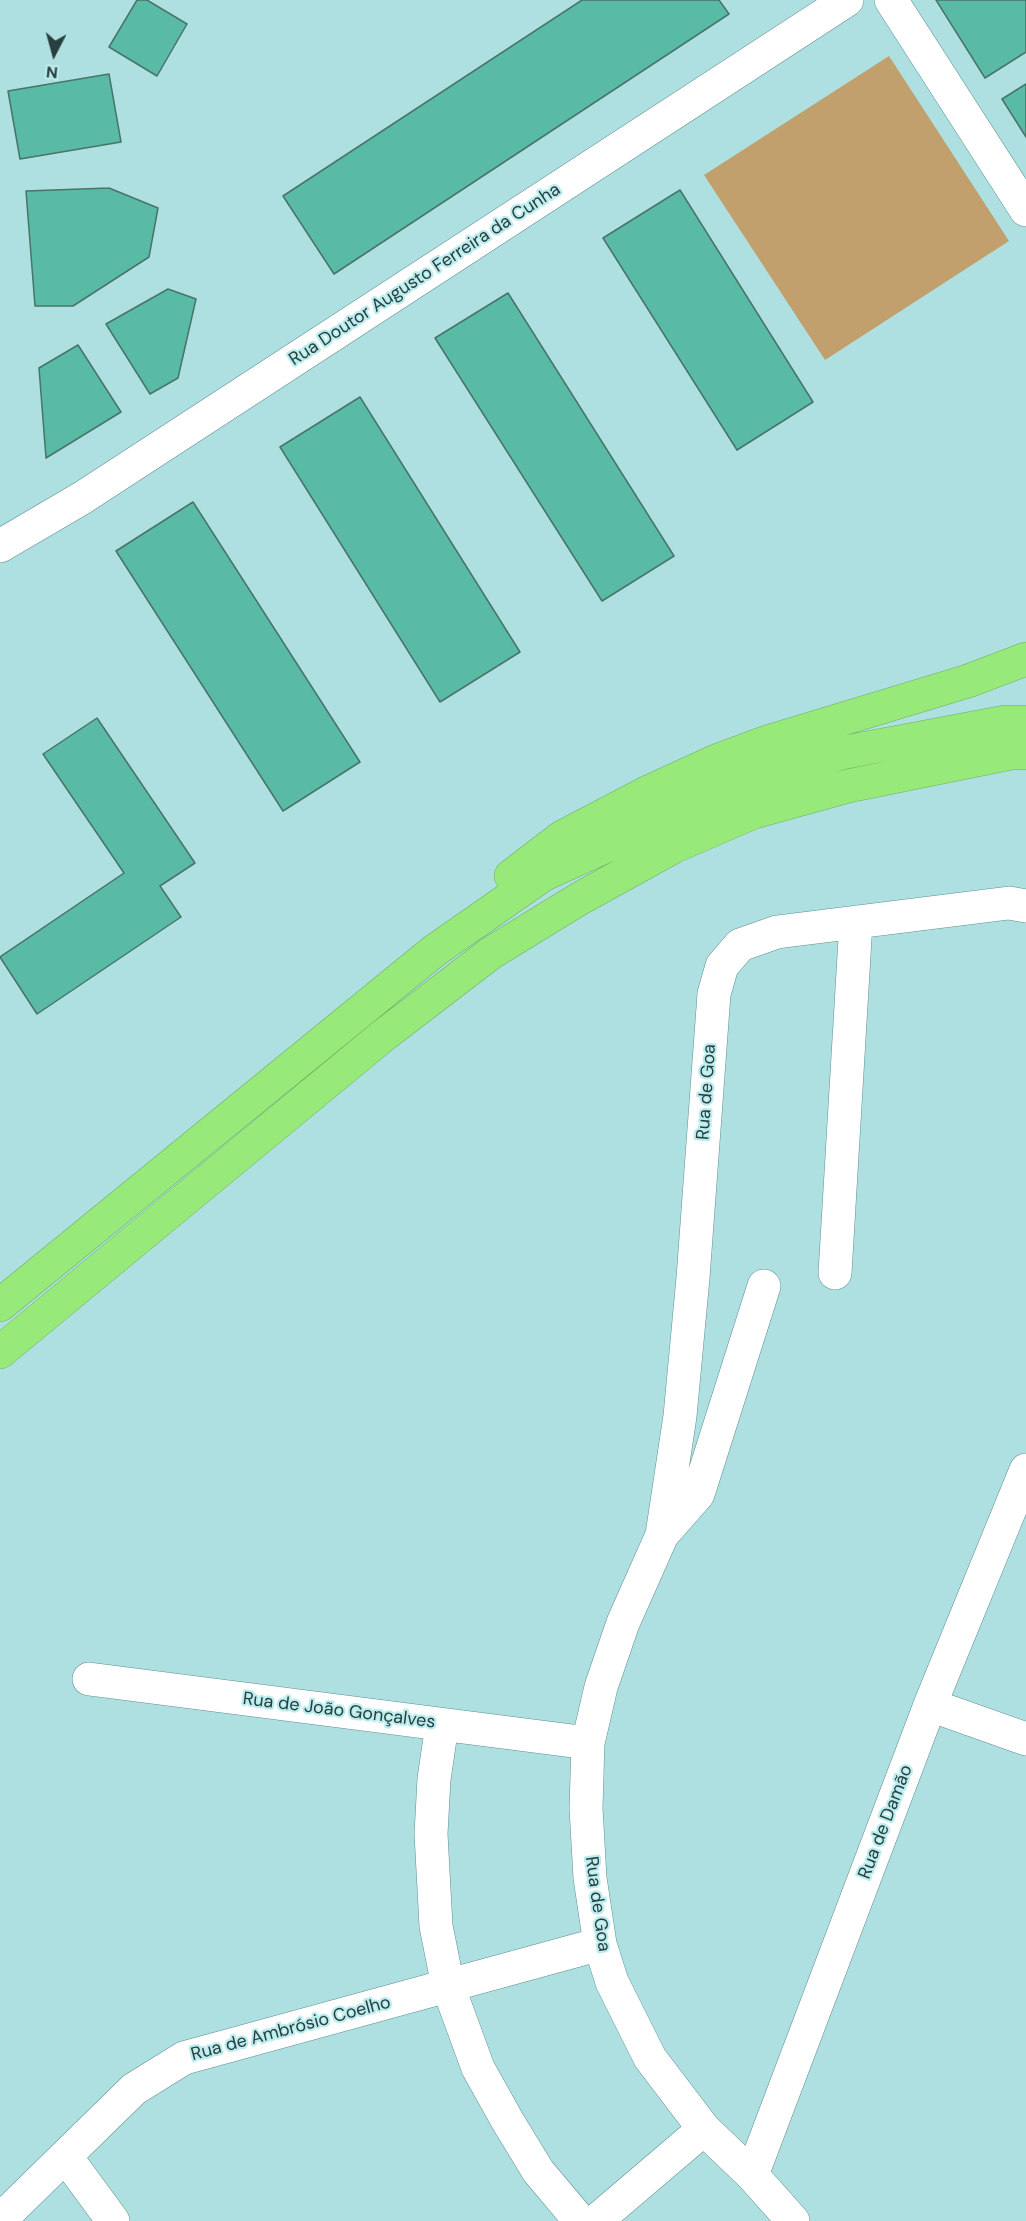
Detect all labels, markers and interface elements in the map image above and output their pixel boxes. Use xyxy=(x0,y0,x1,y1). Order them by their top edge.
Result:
north arrow xyxy=(24,24,84,84)
text: N xyxy=(45,61,59,83)
street label: Rua Doutor Augusto Ferreira da Cunha xyxy=(285,179,565,371)
street label: Rua de Goa xyxy=(693,1043,721,1141)
street label: Rua de João Gonçalves xyxy=(241,1688,437,1734)
street label: Rua de Damão xyxy=(854,1762,918,1882)
street label: Rua de Goa xyxy=(580,1855,614,1953)
street label: Rua de Ambrósio Coelho xyxy=(189,1992,393,2066)

